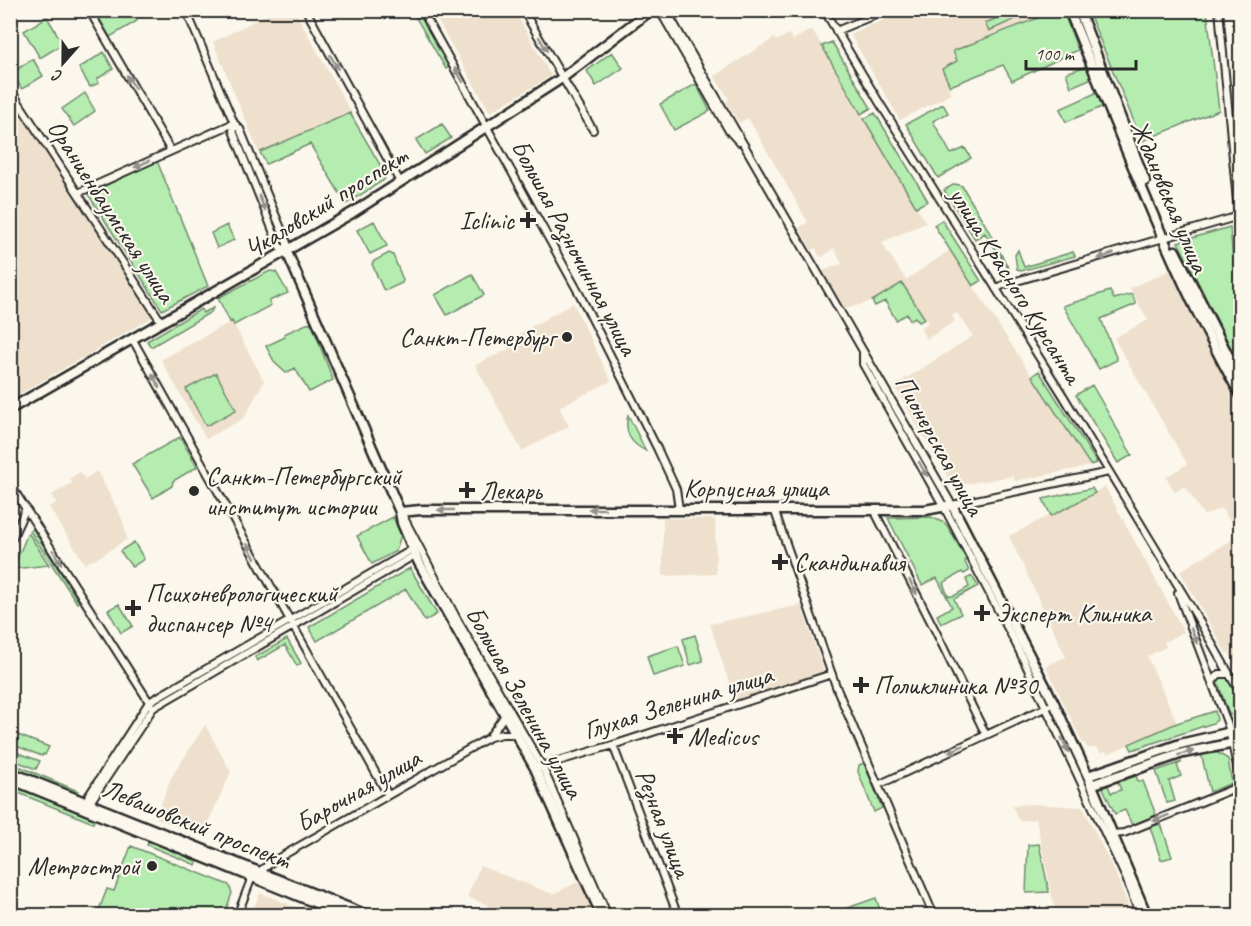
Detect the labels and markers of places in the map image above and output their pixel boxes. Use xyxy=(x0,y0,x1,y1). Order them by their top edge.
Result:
place label: Iclinic xyxy=(460,204,516,237)
marker: Iclinic xyxy=(519,211,537,229)
place label: Санкт-Петербург xyxy=(399,321,559,354)
marker: Санкт-Петербург xyxy=(560,330,574,344)
place label: Санкт-Петербургский институт истории xyxy=(206,460,403,523)
place label: Лекарь xyxy=(480,474,544,507)
marker: Лекарь xyxy=(458,481,476,499)
marker: Санкт-Петербургский институт истории xyxy=(187,484,201,498)
place label: Скандинавия xyxy=(794,546,906,579)
marker: Скандинавия xyxy=(771,553,789,571)
place label: Психоневрологический диспансер №4 xyxy=(146,577,340,640)
place label: Эксперт Клиника xyxy=(996,597,1153,630)
marker: Психоневрологический диспансер №4 xyxy=(124,599,142,617)
marker: Эксперт Клиника xyxy=(973,604,991,622)
place label: Поликлиника №30 xyxy=(874,669,1040,702)
marker: Поликлиника №30 xyxy=(852,676,870,694)
place label: Medicus xyxy=(688,720,760,753)
marker: Medicus xyxy=(666,727,684,745)
place label: Метрострой xyxy=(28,850,142,883)
marker: Метрострой xyxy=(145,859,159,873)

